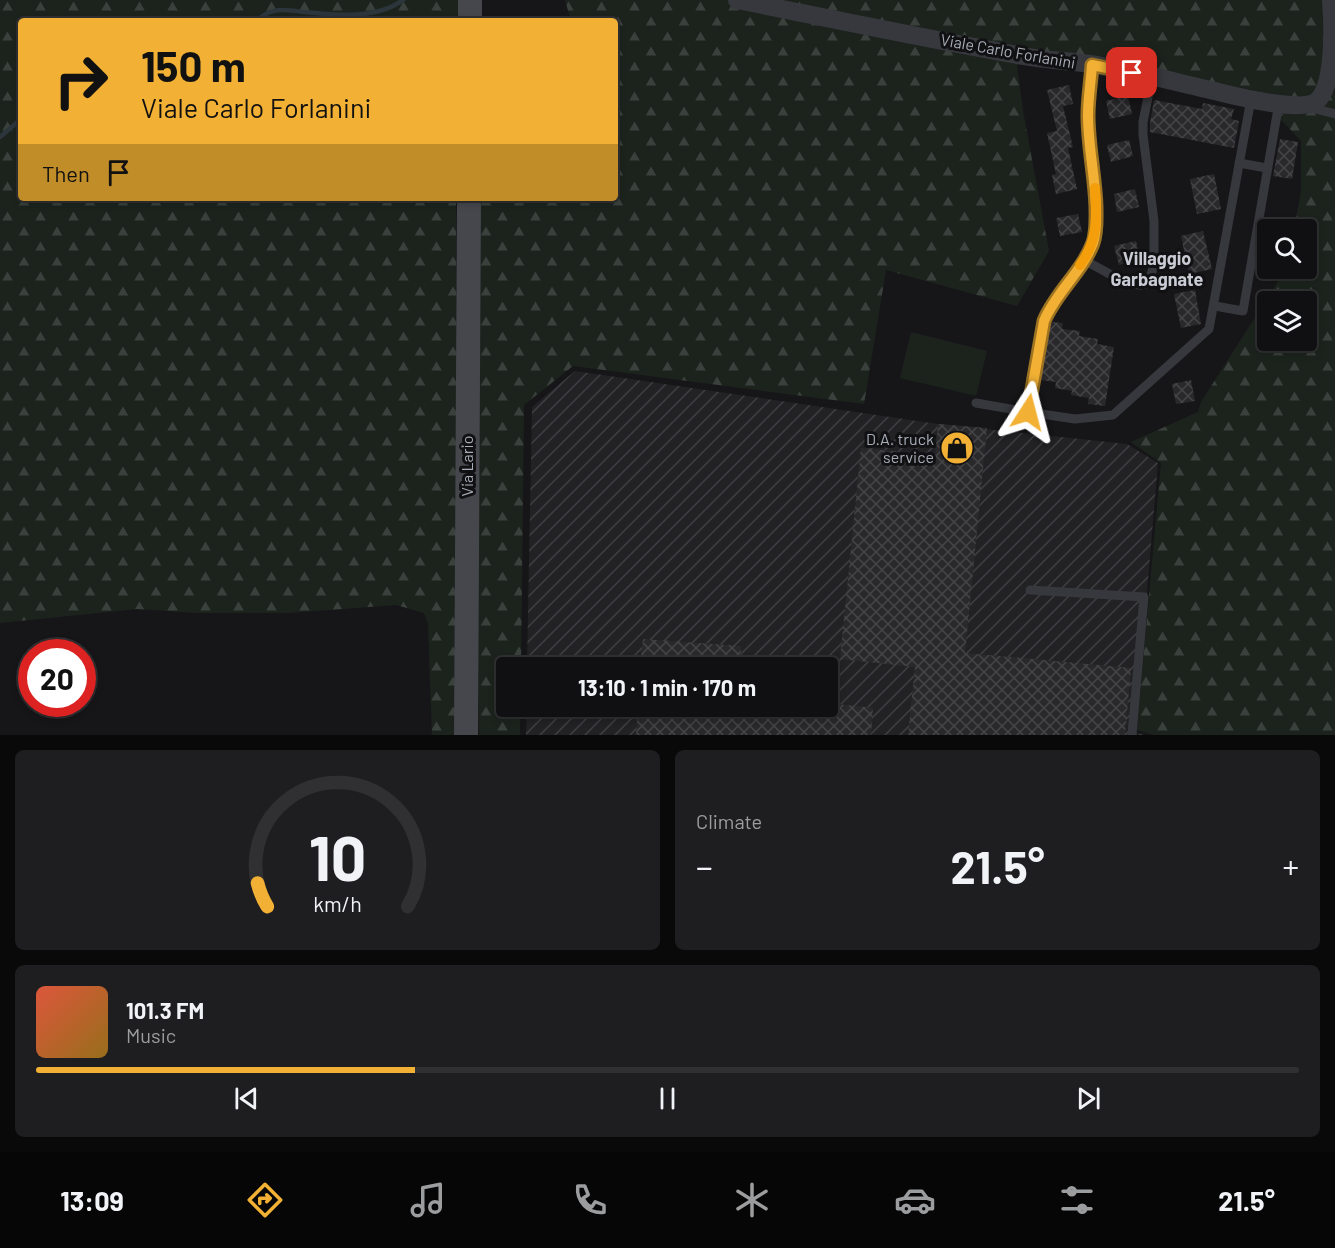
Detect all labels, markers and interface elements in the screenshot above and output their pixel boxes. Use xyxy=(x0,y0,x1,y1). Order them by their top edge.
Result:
street label: Viale Carlo Forlanini xyxy=(939,29,1077,72)
text: 150 m xyxy=(141,40,246,90)
icon: right xyxy=(42,42,120,120)
pin xyxy=(1106,47,1157,98)
icon: arrive xyxy=(1115,56,1148,89)
text: Viale Carlo Forlanini xyxy=(141,91,371,123)
icon: arrive xyxy=(102,156,135,189)
text: Then xyxy=(42,160,90,186)
map controls xyxy=(1257,219,1317,351)
button: search xyxy=(1257,219,1317,279)
district label: Villaggio Garbagnate xyxy=(1111,247,1204,290)
button: layers xyxy=(1257,291,1317,351)
position arrow xyxy=(996,380,1060,444)
place label: D.A. truck service xyxy=(866,429,934,466)
shop icon: D.A. truck service xyxy=(939,430,975,466)
street label: Via Lario xyxy=(457,436,476,496)
speed limit sign: 20 xyxy=(18,639,96,717)
text: 13:10 · 1 min · 170 m xyxy=(578,674,756,700)
text: Climate xyxy=(696,809,762,833)
text: 10 xyxy=(309,819,366,893)
text: 21.5° xyxy=(950,839,1045,893)
text: − xyxy=(696,846,713,886)
text: + xyxy=(1283,846,1299,886)
text: km/h xyxy=(313,891,362,916)
text: 101.3 FM xyxy=(126,997,204,1023)
text: Music xyxy=(126,1023,176,1047)
icon: previous xyxy=(230,1082,263,1115)
icon: pause xyxy=(651,1082,684,1115)
icon: next xyxy=(1072,1082,1105,1115)
icon: directions xyxy=(244,1179,286,1221)
icon: music xyxy=(407,1179,449,1221)
icon: phone xyxy=(569,1179,611,1221)
icon: climate xyxy=(731,1179,773,1221)
icon: car xyxy=(894,1179,936,1221)
icon: filters xyxy=(1056,1179,1098,1221)
text: 13:09 xyxy=(60,1184,124,1216)
text: 21.5° xyxy=(1218,1184,1275,1216)

